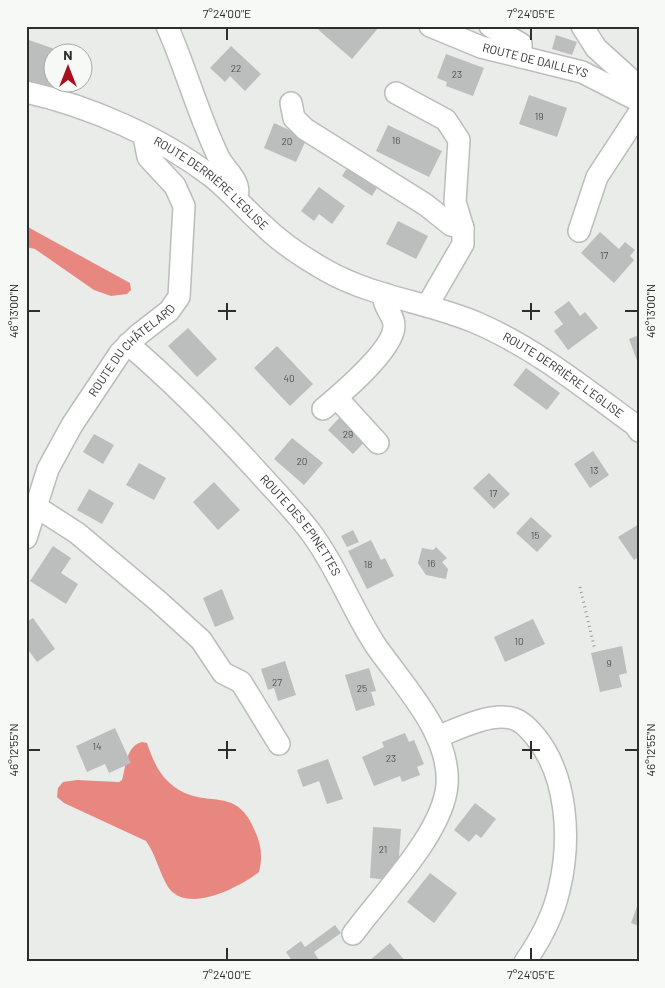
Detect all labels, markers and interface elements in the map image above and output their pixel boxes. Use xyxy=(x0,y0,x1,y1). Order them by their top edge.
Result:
text: 7°24'00"E xyxy=(203,6,251,20)
text: 7°24'05"E xyxy=(507,6,555,20)
street label: ROUTE DE DAILLEYS xyxy=(481,40,591,80)
north arrow xyxy=(42,42,92,92)
text: N xyxy=(63,46,73,63)
house number: 22 xyxy=(231,62,241,74)
house number: 23 xyxy=(452,68,462,80)
house number: 19 xyxy=(535,110,543,122)
street label: ROUTE DERRIÈRE L'EGLISE xyxy=(152,133,272,232)
house number: 16 xyxy=(392,134,400,146)
house number: 20 xyxy=(281,135,293,147)
house number: 17 xyxy=(600,249,608,261)
text: 46°13'00"N xyxy=(6,284,20,338)
text: 46°13'00"N xyxy=(643,284,657,338)
street label: ROUTE DU CHÂTELARD xyxy=(85,301,178,399)
street label: ROUTE DERRIÈRE L'EGLISE xyxy=(501,329,627,420)
house number: 40 xyxy=(283,372,295,384)
house number: 29 xyxy=(343,428,353,440)
house number: 20 xyxy=(296,455,308,467)
house number: 13 xyxy=(590,464,598,476)
street label: ROUTE DES EPINETTES xyxy=(258,471,344,578)
house number: 17 xyxy=(489,487,497,499)
house number: 15 xyxy=(531,529,539,541)
house number: 16 xyxy=(427,557,435,569)
house number: 18 xyxy=(364,558,372,570)
house number: 10 xyxy=(514,635,524,647)
house number: 9 xyxy=(606,657,612,669)
house number: 27 xyxy=(272,676,282,688)
house number: 25 xyxy=(357,682,367,694)
text: 46°12'55"N xyxy=(6,723,20,777)
text: 46°12'55"N xyxy=(643,723,657,777)
house number: 14 xyxy=(92,740,102,752)
house number: 23 xyxy=(386,752,396,764)
house number: 21 xyxy=(379,843,387,855)
text: 7°24'00"E xyxy=(203,967,251,981)
text: 7°24'05"E xyxy=(507,967,555,981)

